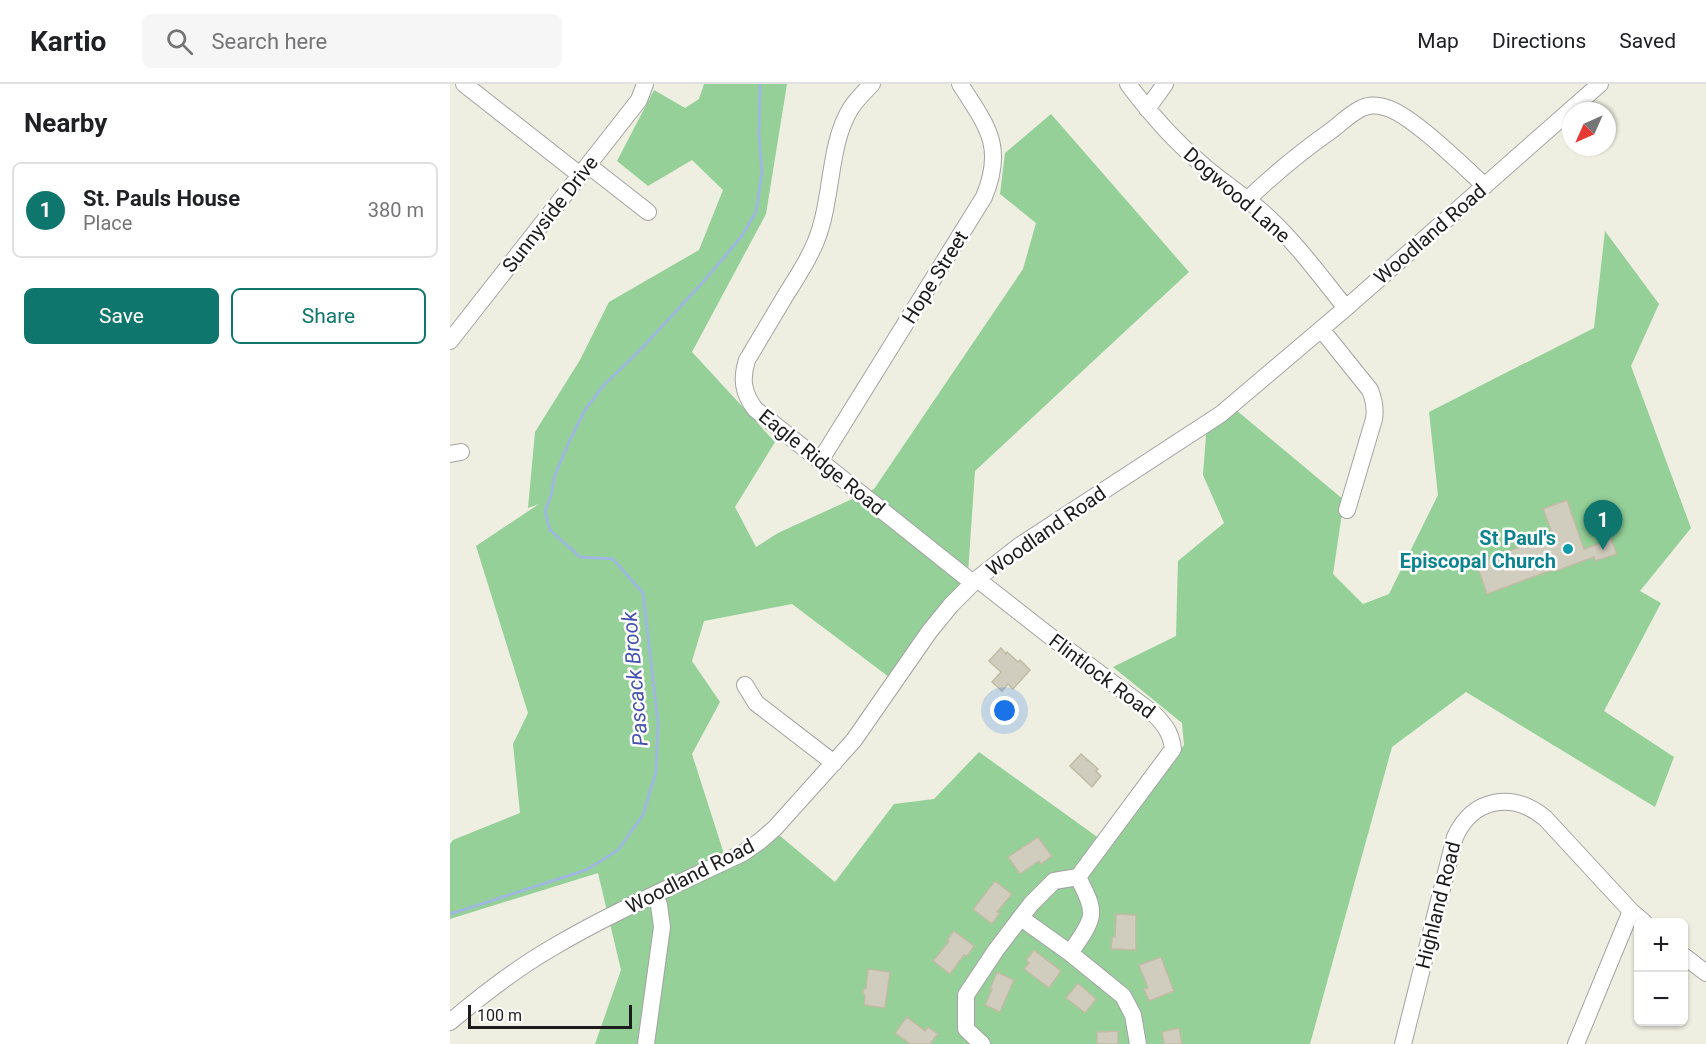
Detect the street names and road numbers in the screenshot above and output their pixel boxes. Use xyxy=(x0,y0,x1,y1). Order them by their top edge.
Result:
street label: Dogwood Lane xyxy=(1179,142,1295,248)
street label: Sunnyside Drive xyxy=(497,151,603,277)
street label: Woodland Road xyxy=(1369,179,1491,289)
street label: Hope Street xyxy=(897,226,973,328)
street label: Eagle Ridge Road xyxy=(754,404,890,520)
street label: Woodland Road xyxy=(982,481,1110,581)
street label: Flintlock Road xyxy=(1044,628,1160,724)
street label: Woodland Road xyxy=(622,833,758,919)
street label: Highland Road xyxy=(1411,839,1465,971)

